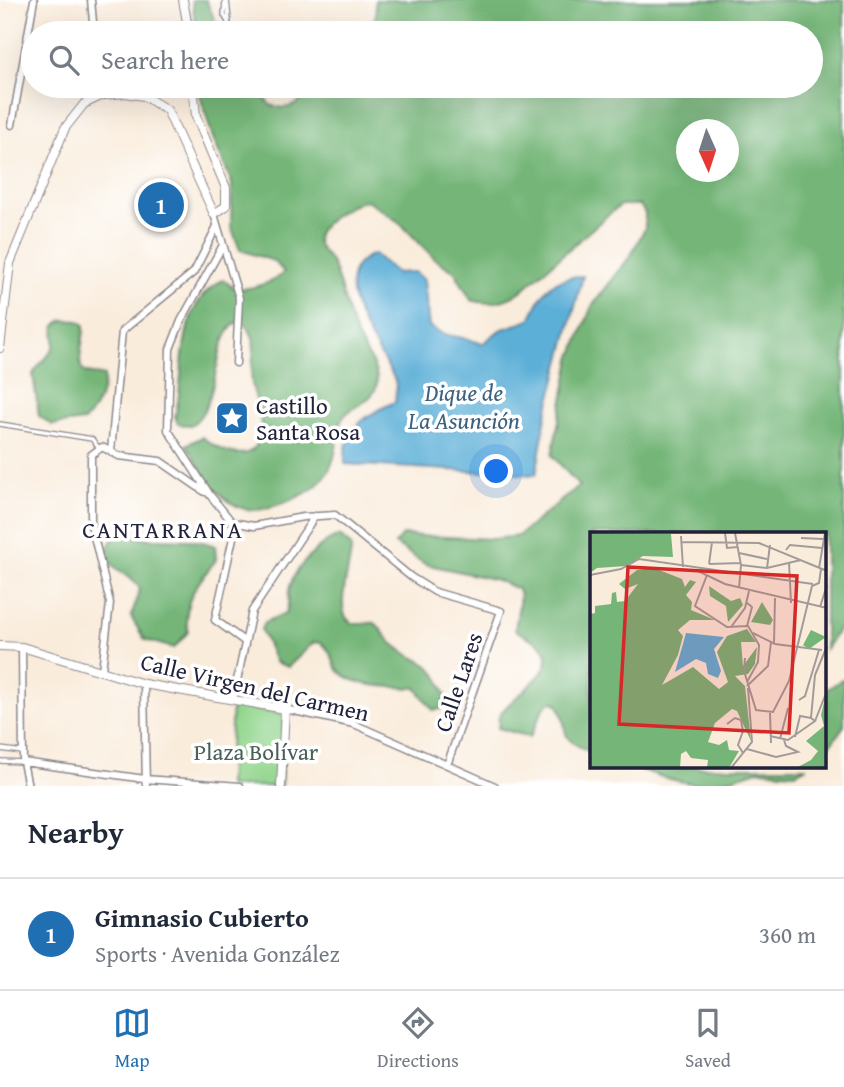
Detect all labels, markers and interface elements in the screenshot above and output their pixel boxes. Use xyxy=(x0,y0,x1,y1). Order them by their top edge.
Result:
search box xyxy=(21,21,823,98)
text: Search here xyxy=(101,40,229,79)
icon: search xyxy=(45,41,83,79)
north arrow xyxy=(676,119,739,182)
pin: 1 xyxy=(138,179,184,231)
water label: Dique de La Asunción xyxy=(407,375,520,438)
place label: Castillo Santa Rosa xyxy=(256,389,360,448)
place icon: Castillo Santa Rosa xyxy=(213,399,251,437)
your location xyxy=(479,454,513,488)
district label: CANTARRANA xyxy=(82,512,244,547)
inset map xyxy=(590,532,826,768)
street label: Calle Lares xyxy=(426,628,490,736)
street label: Calle Virgen del Carmen xyxy=(138,645,372,729)
park label: Plaza Bolívar xyxy=(194,735,319,768)
text: Nearby xyxy=(28,810,124,854)
text: Gimnasio Cubierto xyxy=(95,898,309,937)
text: 1 xyxy=(45,918,57,951)
text: 360 m xyxy=(759,918,816,951)
text: Sports · Avenida González xyxy=(95,937,340,970)
tab: Map xyxy=(113,1004,151,1074)
tab: Directions xyxy=(377,1004,459,1074)
tab: Saved xyxy=(685,1004,731,1074)

